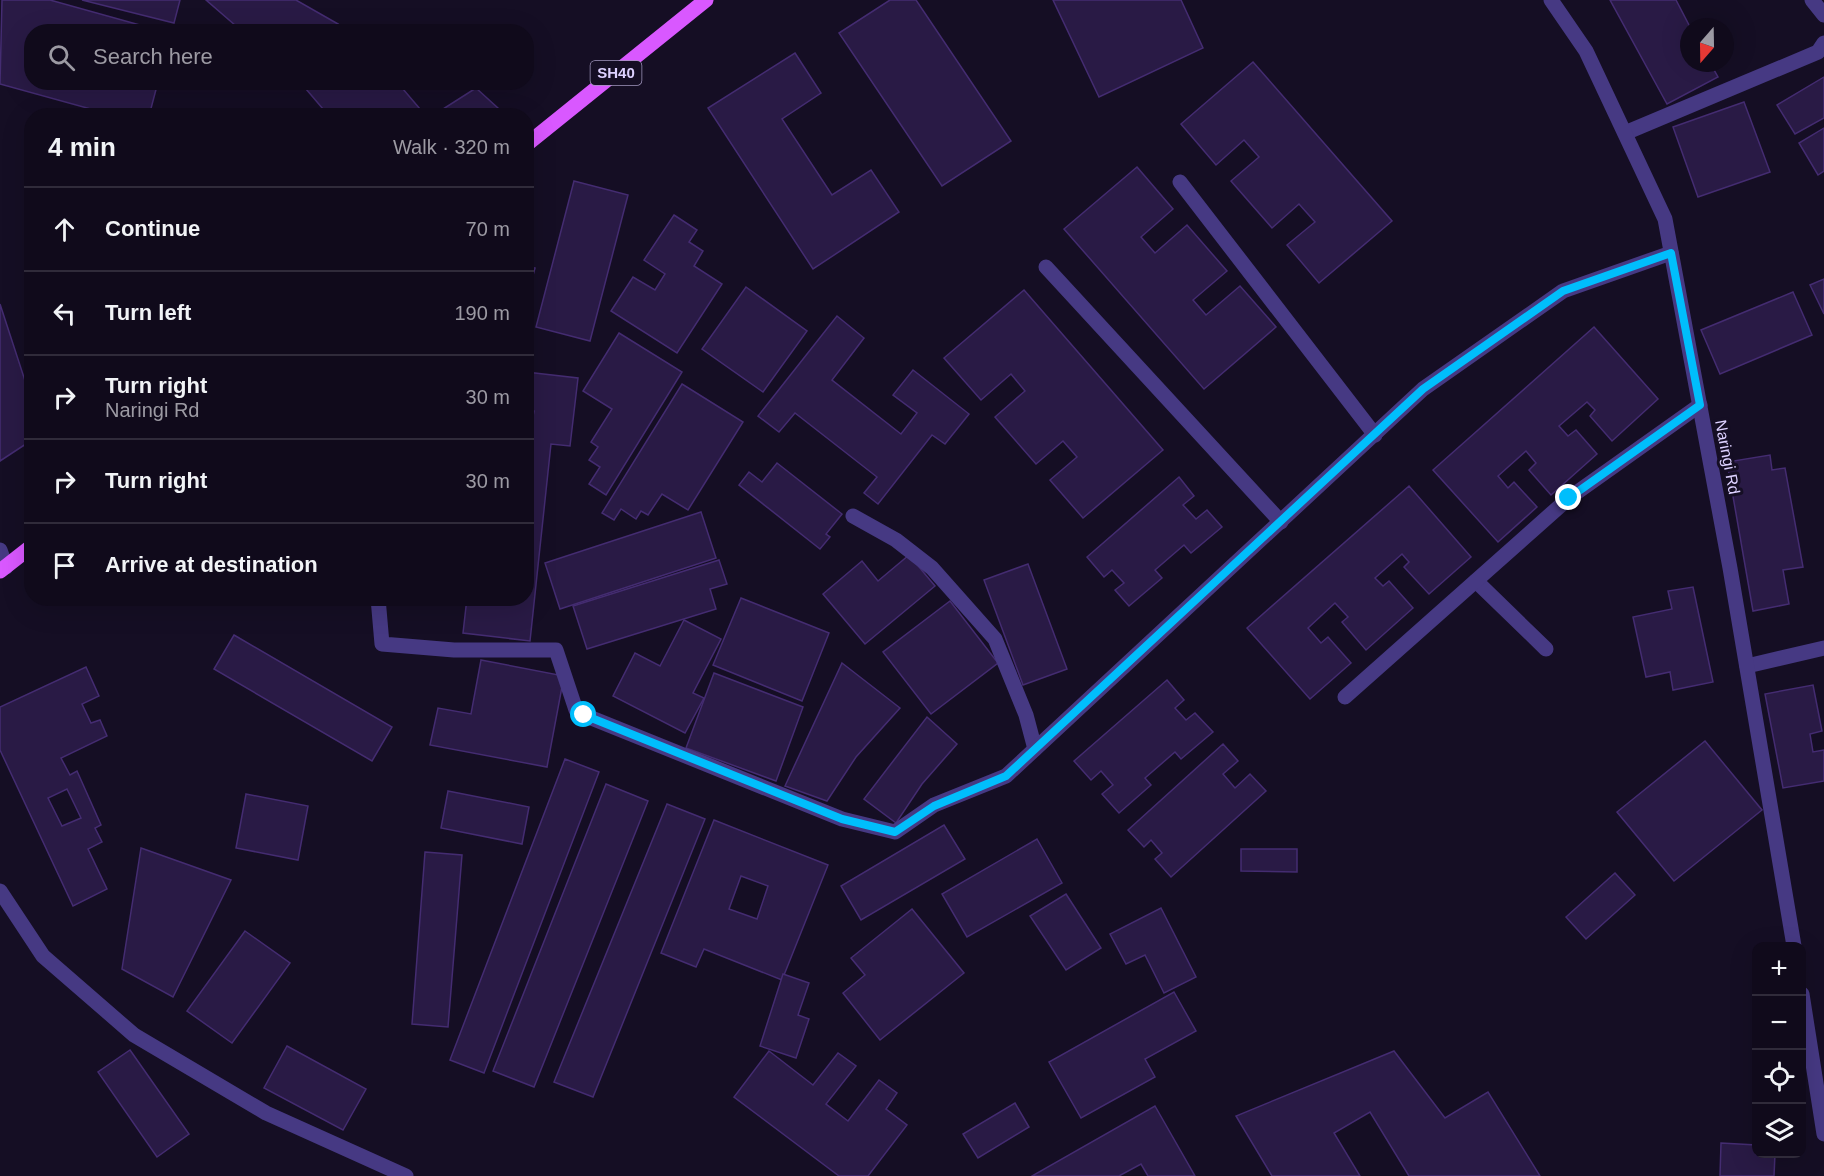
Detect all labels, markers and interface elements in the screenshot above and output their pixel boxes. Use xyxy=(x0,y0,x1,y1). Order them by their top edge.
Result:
north arrow xyxy=(1680,18,1734,72)
search box xyxy=(24,24,534,90)
icon: search xyxy=(45,41,78,74)
text: Search here xyxy=(93,44,213,69)
road number: SH40 xyxy=(590,61,642,85)
text: 4 min xyxy=(48,132,116,162)
text: Walk · 320 m xyxy=(393,136,510,158)
icon: ahead xyxy=(48,213,81,246)
text: Continue xyxy=(105,216,200,241)
text: 70 m xyxy=(466,218,510,240)
icon: left xyxy=(48,297,81,330)
text: Turn left xyxy=(105,300,191,325)
text: 190 m xyxy=(454,302,510,324)
text: Turn right xyxy=(105,373,207,398)
icon: right xyxy=(48,381,81,414)
text: 30 m xyxy=(466,386,510,408)
text: Naringi Rd xyxy=(105,399,199,421)
street label: Naringi Rd xyxy=(1712,418,1743,496)
icon: right xyxy=(48,465,81,498)
text: Turn right xyxy=(105,468,207,493)
text: 30 m xyxy=(466,470,510,492)
route end xyxy=(1555,484,1581,510)
icon: arrive xyxy=(48,549,81,582)
text: Arrive at destination xyxy=(105,552,318,577)
route start xyxy=(570,701,596,727)
map controls xyxy=(1752,942,1806,1158)
button: + xyxy=(1752,942,1806,996)
button: − xyxy=(1752,996,1806,1050)
button: locate xyxy=(1752,1050,1806,1104)
button: layers xyxy=(1752,1104,1806,1158)

